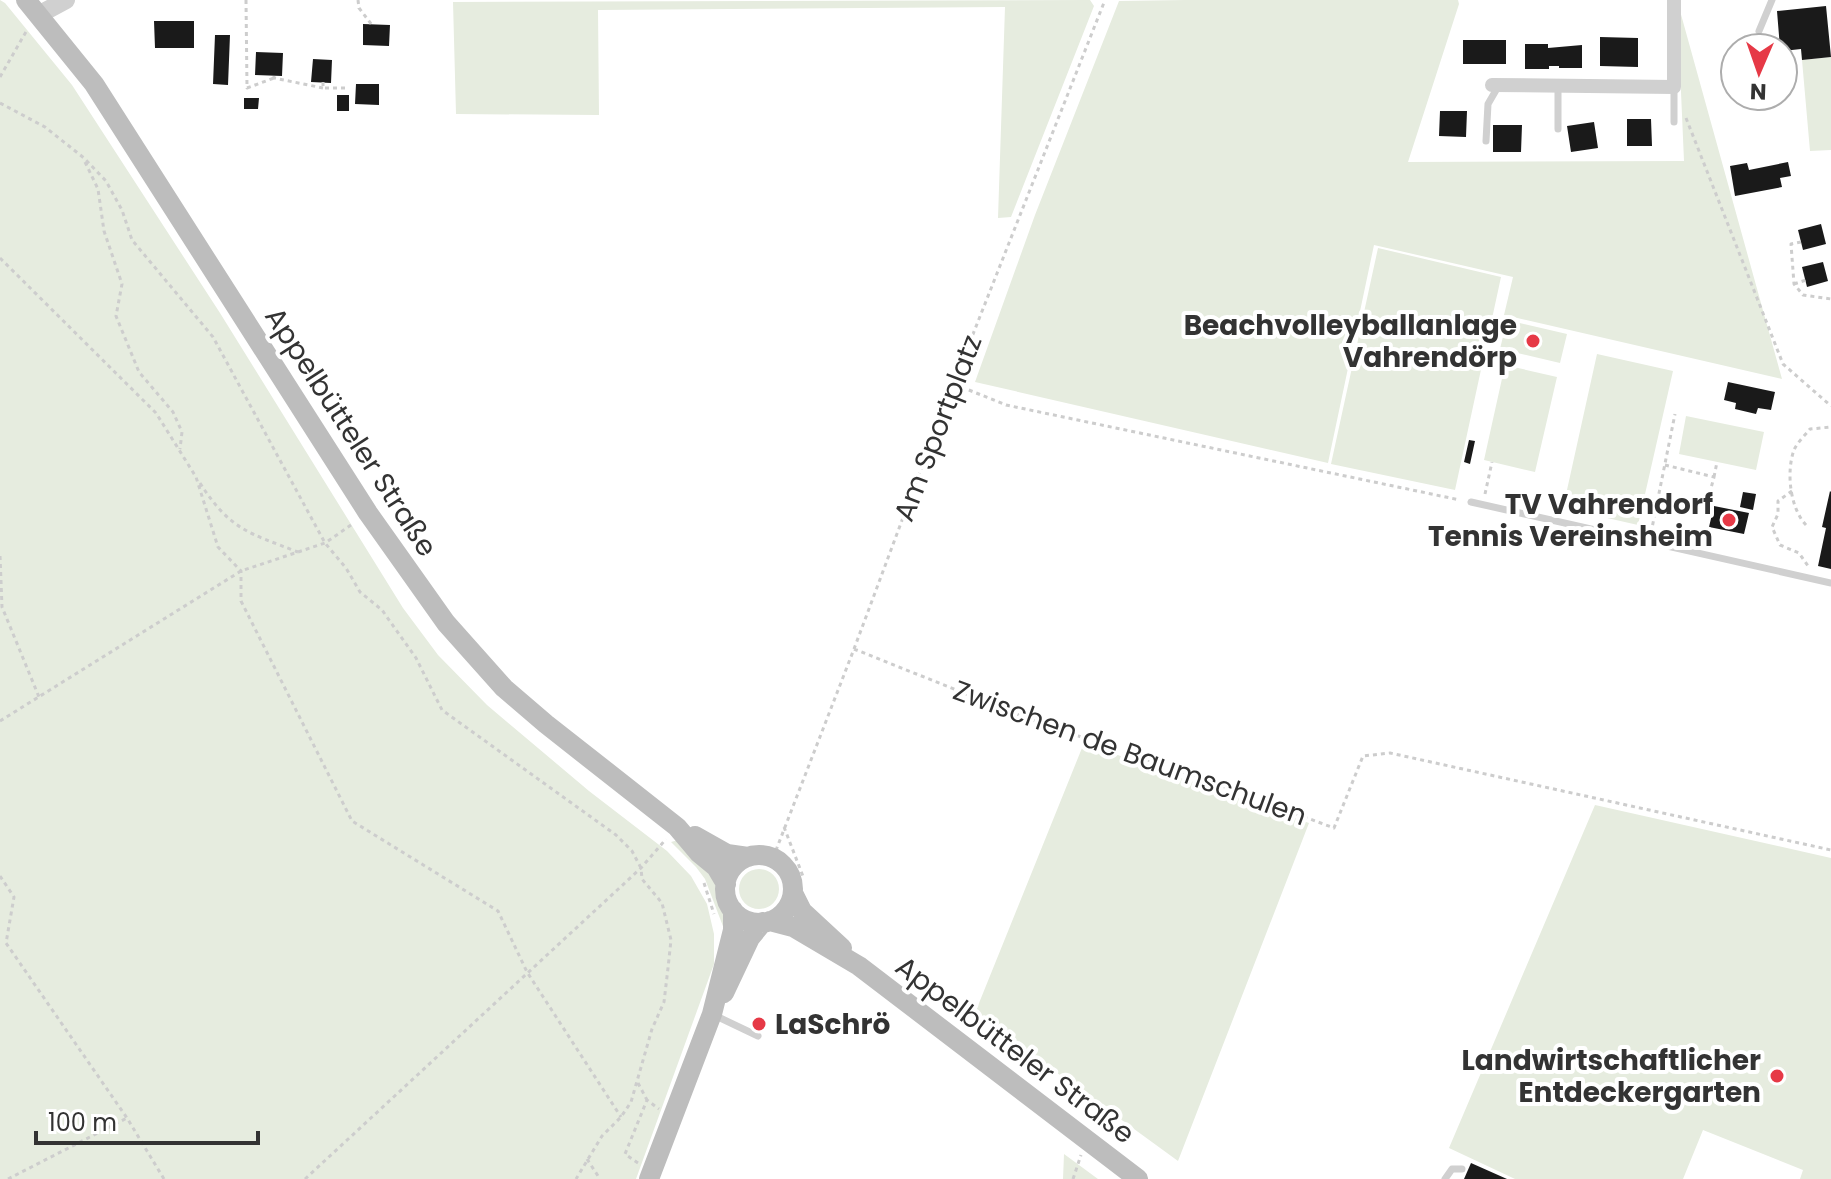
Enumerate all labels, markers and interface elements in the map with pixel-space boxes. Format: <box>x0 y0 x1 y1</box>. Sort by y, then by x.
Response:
north arrow <box>1719 32 1799 112</box>
text: N <box>1750 76 1767 107</box>
street label: Appelbütteler Straße <box>256 300 446 564</box>
place label: Beachvolleyballanlage Vahrendörp <box>1184 306 1517 377</box>
street label: Am Sportplatz <box>885 329 991 527</box>
marker: Beachvolleyballanlage Vahrendörp <box>1524 332 1542 350</box>
place label: TV Vahrendorf Tennis Vereinsheim <box>1428 485 1713 556</box>
marker: TV Vahrendorf Tennis Vereinsheim <box>1720 511 1738 529</box>
street label: Zwischen de Baumschulen <box>948 671 1312 835</box>
street label: Appelbütteler Straße <box>887 947 1143 1153</box>
place label: LaSchrö <box>775 1005 890 1044</box>
marker: LaSchrö <box>750 1015 768 1033</box>
place label: Landwirtschaftlicher Entdeckergarten <box>1461 1041 1761 1112</box>
marker: Landwirtschaftlicher Entdeckergarten <box>1768 1067 1786 1085</box>
scale bar <box>36 1095 258 1145</box>
text: 100 m <box>48 1106 117 1139</box>

